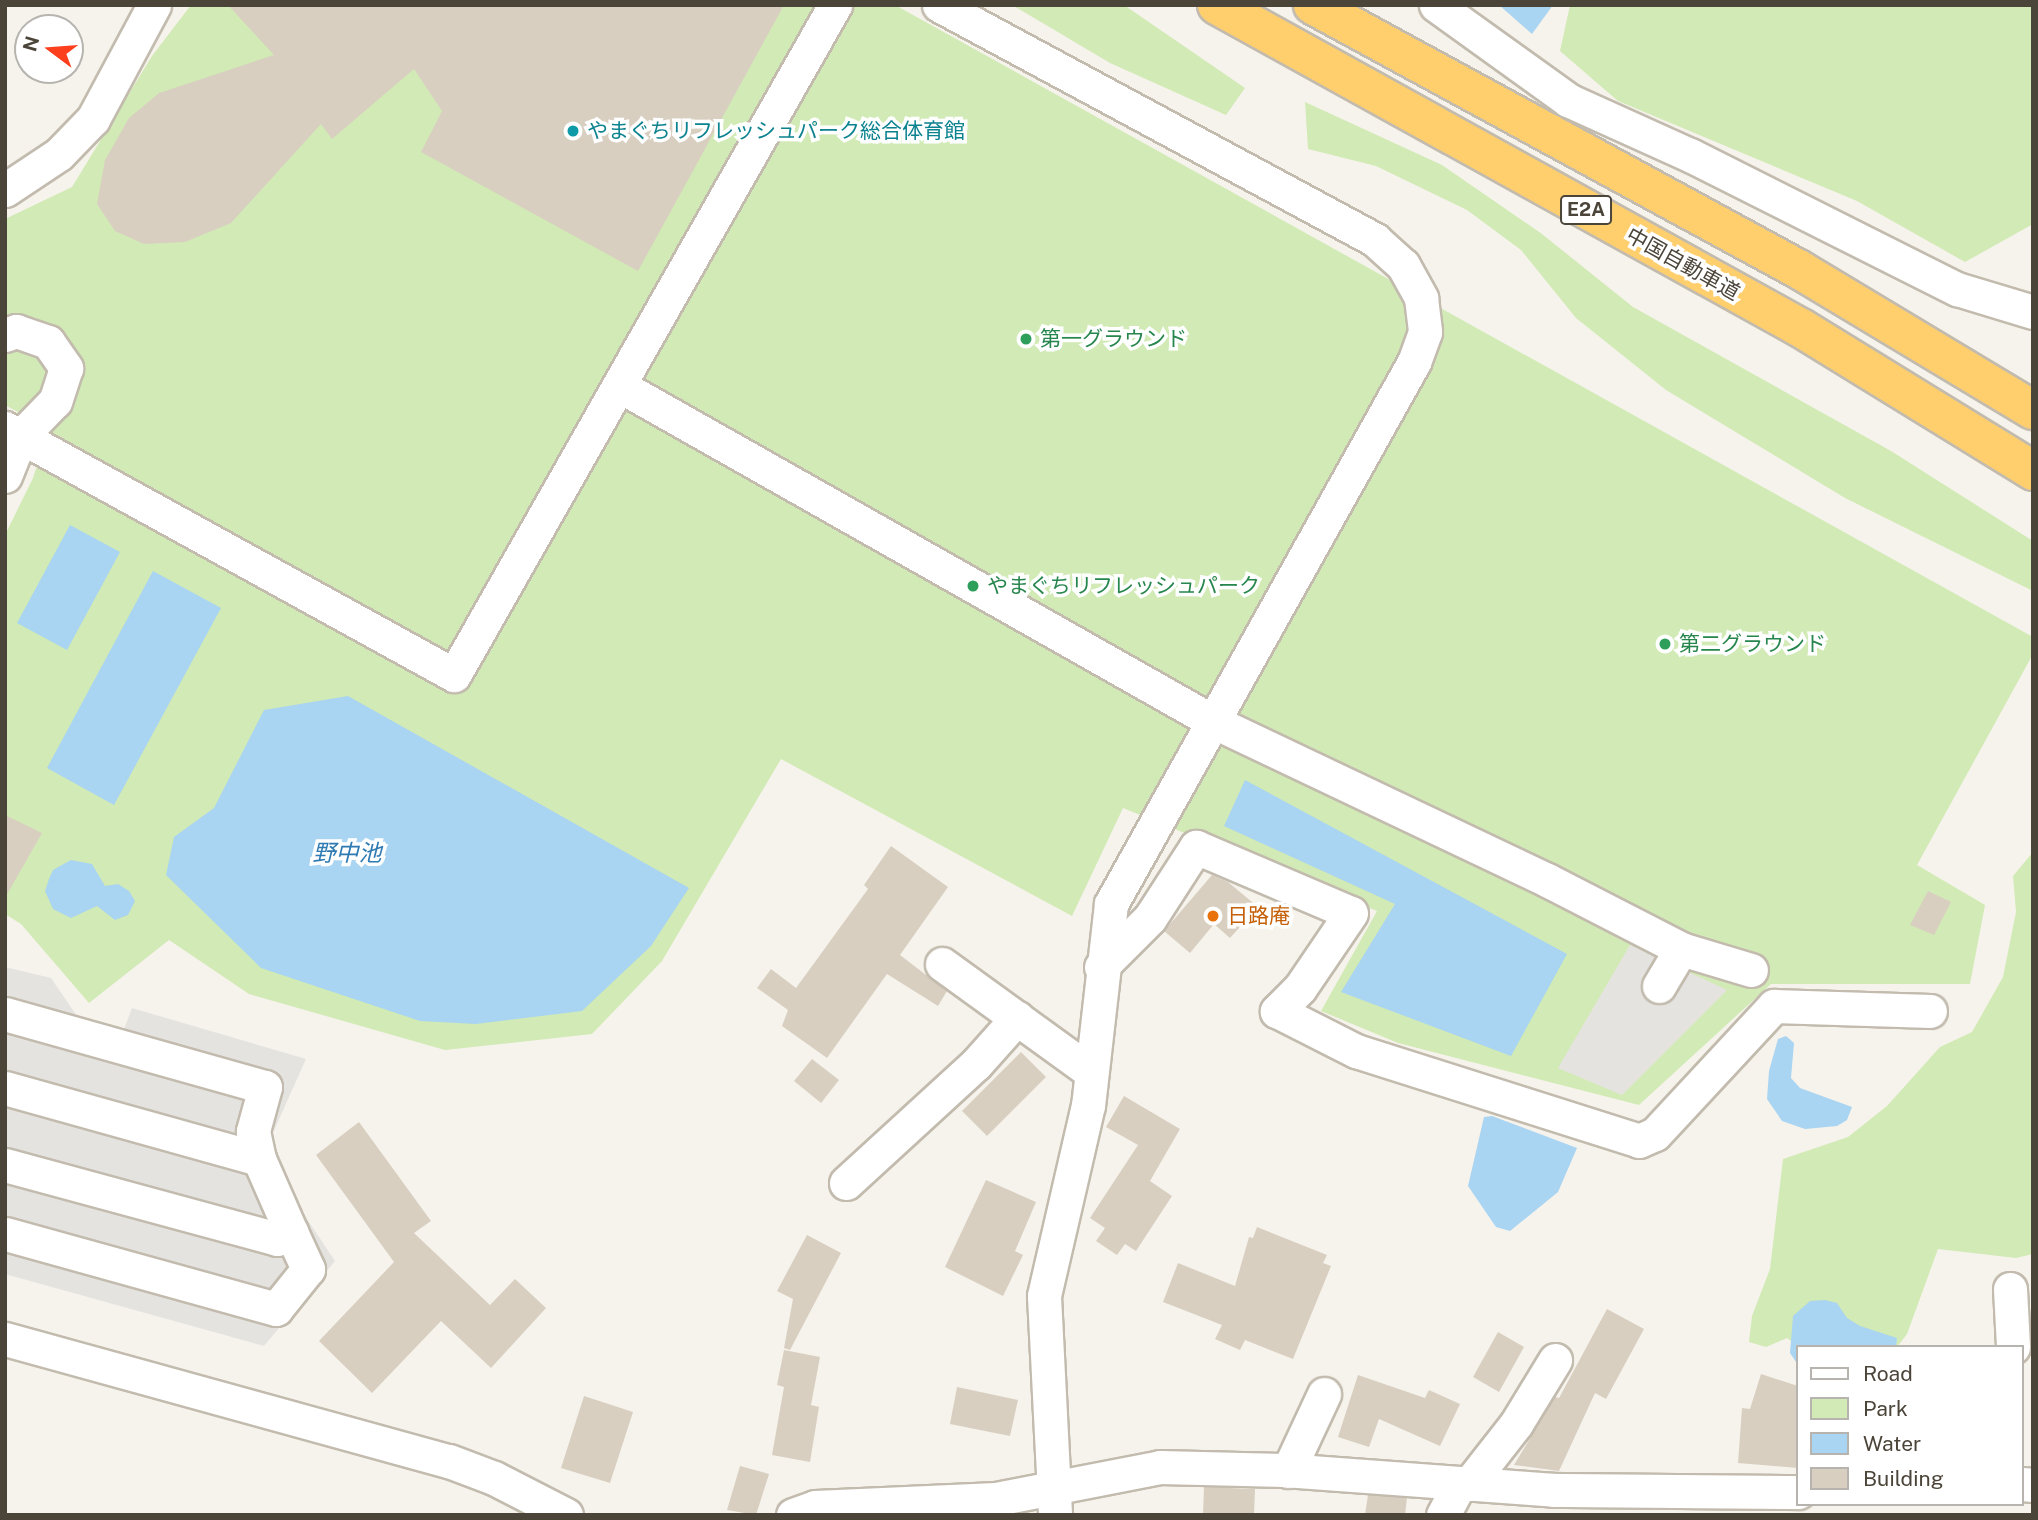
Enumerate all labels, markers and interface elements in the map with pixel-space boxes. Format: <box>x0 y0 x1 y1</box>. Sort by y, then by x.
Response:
north arrow <box>14 14 84 84</box>
text: N <box>18 34 43 54</box>
place label: やまぐちリフレッシュパーク総合体育館 <box>587 118 965 144</box>
marker: やまぐちリフレッシュパーク総合体育館 <box>565 123 581 139</box>
road number: E2A <box>1560 194 1612 226</box>
street label: 中国自動車道 <box>1622 222 1744 306</box>
place label: 第一グラウンド <box>1040 326 1187 352</box>
marker: 第一グラウンド <box>1018 331 1034 347</box>
place label: やまぐちリフレッシュパーク <box>987 573 1260 599</box>
marker: やまぐちリフレッシュパーク <box>965 578 981 594</box>
place label: 第二グラウンド <box>1679 631 1826 657</box>
marker: 第二グラウンド <box>1657 636 1673 652</box>
water label: 野中池 <box>313 839 381 867</box>
place label: 日路庵 <box>1227 903 1290 929</box>
marker: 日路庵 <box>1205 908 1221 924</box>
legend <box>1797 1345 2024 1506</box>
text: Road <box>1863 1361 1913 1386</box>
text: Park <box>1863 1396 1908 1421</box>
text: Water <box>1863 1431 1921 1456</box>
text: Building <box>1863 1466 1944 1491</box>

